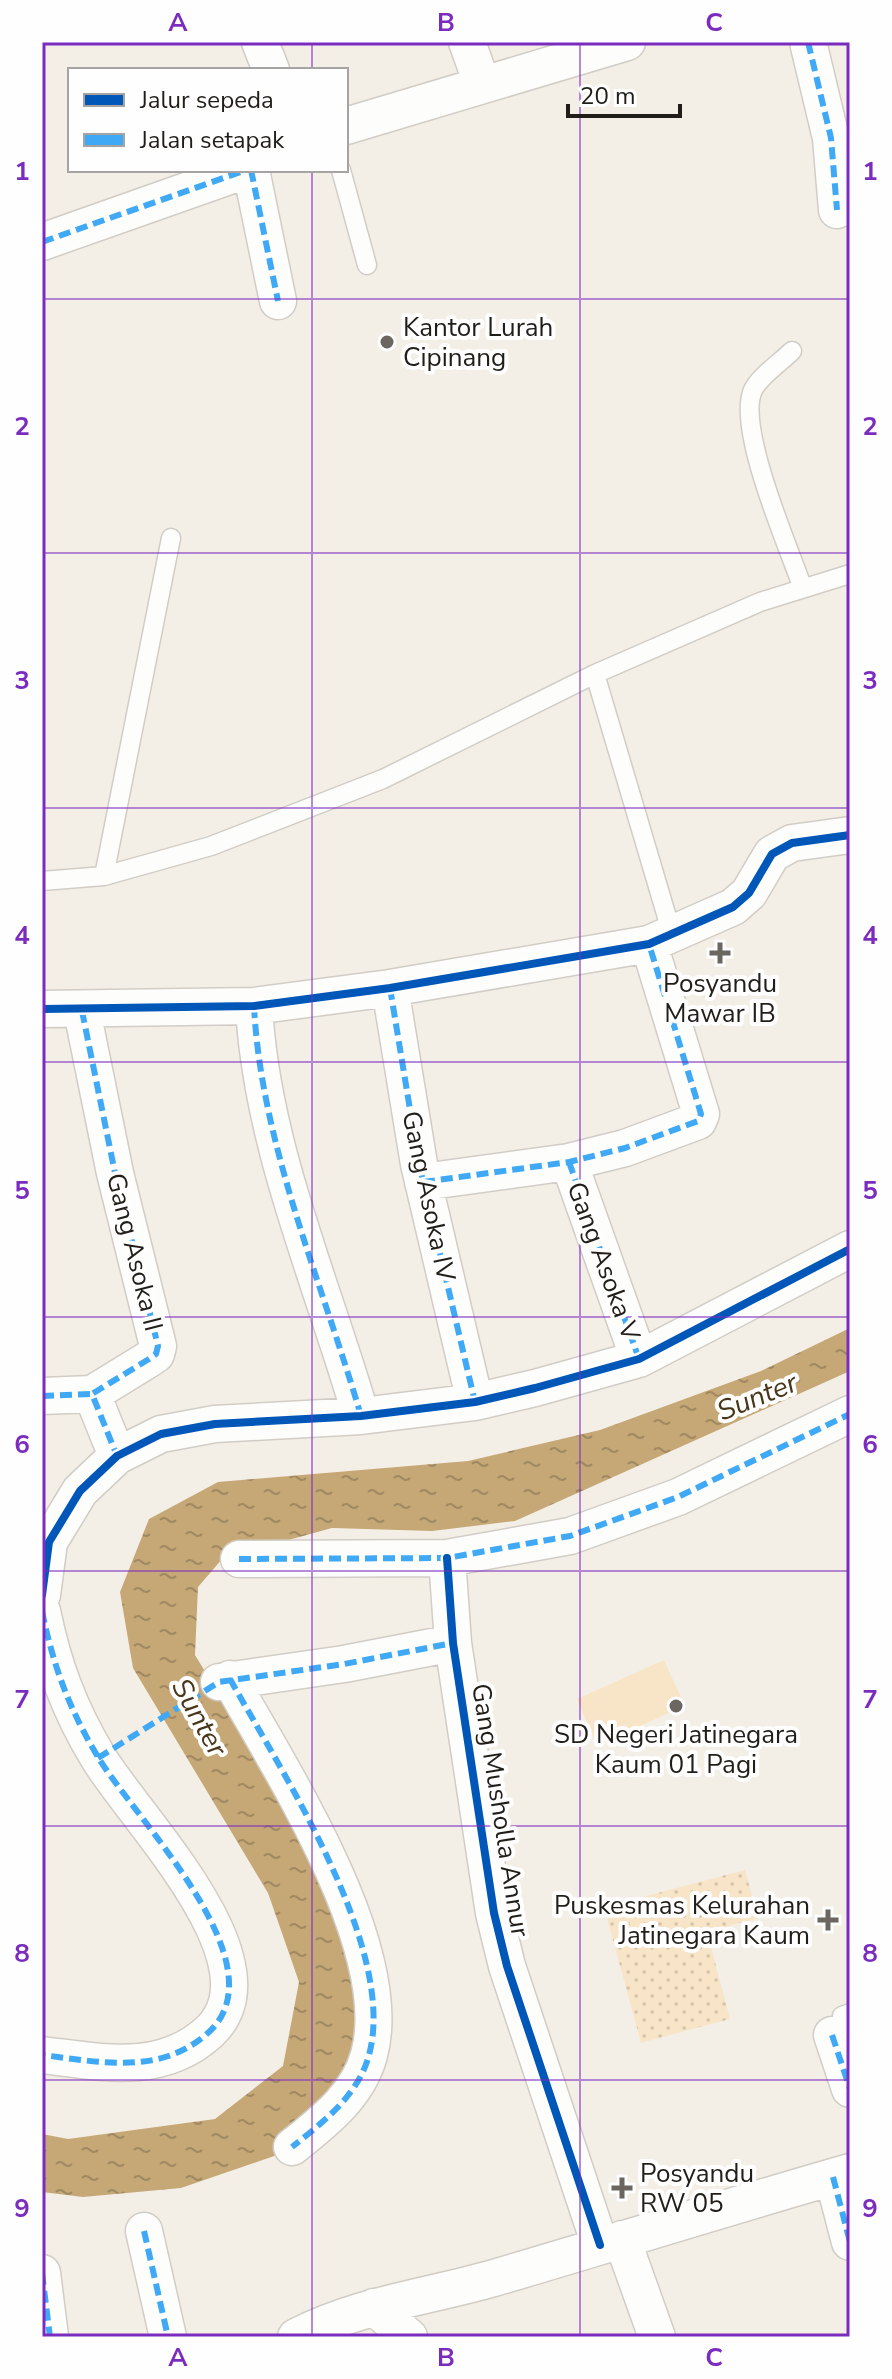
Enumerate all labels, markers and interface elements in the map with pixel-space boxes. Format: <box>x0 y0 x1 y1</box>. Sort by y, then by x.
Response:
text: A <box>168 5 188 40</box>
text: B <box>437 5 455 40</box>
text: C <box>705 5 723 40</box>
legend <box>68 68 348 172</box>
scale bar <box>568 68 680 118</box>
text: 20 m <box>580 80 636 112</box>
text: Jalur sepeda <box>139 84 274 116</box>
text: Jalan setapak <box>139 124 285 156</box>
text: 1 <box>14 154 30 189</box>
text: 1 <box>862 154 878 189</box>
place label: Kantor Lurah Cipinang <box>403 310 553 375</box>
marker: Kantor Lurah Cipinang <box>378 333 396 351</box>
text: 2 <box>14 409 30 444</box>
text: 2 <box>862 409 878 444</box>
text: 3 <box>14 663 30 698</box>
text: 3 <box>862 663 878 698</box>
text: 4 <box>14 918 30 953</box>
text: 4 <box>862 918 878 953</box>
marker: Posyandu Mawar IB <box>709 942 731 964</box>
place label: Posyandu Mawar IB <box>663 966 777 1031</box>
street label: Gang Asoka IV <box>393 1108 464 1284</box>
street label: Gang Asoka II <box>98 1169 171 1335</box>
text: 5 <box>14 1173 30 1208</box>
text: 5 <box>862 1173 878 1208</box>
street label: Gang Asoka V <box>559 1177 648 1345</box>
water label: Sunter <box>712 1363 804 1430</box>
text: 6 <box>14 1427 30 1462</box>
text: 6 <box>862 1427 878 1462</box>
water label: Sunter <box>162 1672 236 1764</box>
street label: Gang Musholla Annur <box>463 1681 538 1940</box>
text: 7 <box>14 1682 30 1717</box>
text: 7 <box>862 1682 878 1717</box>
marker: SD Negeri Jatinegara Kaum 01 Pagi <box>667 1697 685 1715</box>
place label: SD Negeri Jatinegara Kaum 01 Pagi <box>554 1717 798 1782</box>
place label: Puskesmas Kelurahan Jatinegara Kaum <box>554 1888 810 1953</box>
marker: Puskesmas Kelurahan Jatinegara Kaum <box>817 1909 839 1931</box>
text: 8 <box>14 1936 30 1971</box>
text: 8 <box>862 1936 878 1971</box>
place label: Posyandu RW 05 <box>640 2156 754 2221</box>
marker: Posyandu RW 05 <box>611 2177 633 2199</box>
text: 9 <box>14 2191 30 2226</box>
text: 9 <box>862 2191 878 2226</box>
text: A <box>168 2340 188 2375</box>
text: B <box>437 2340 455 2375</box>
text: C <box>705 2340 723 2375</box>

